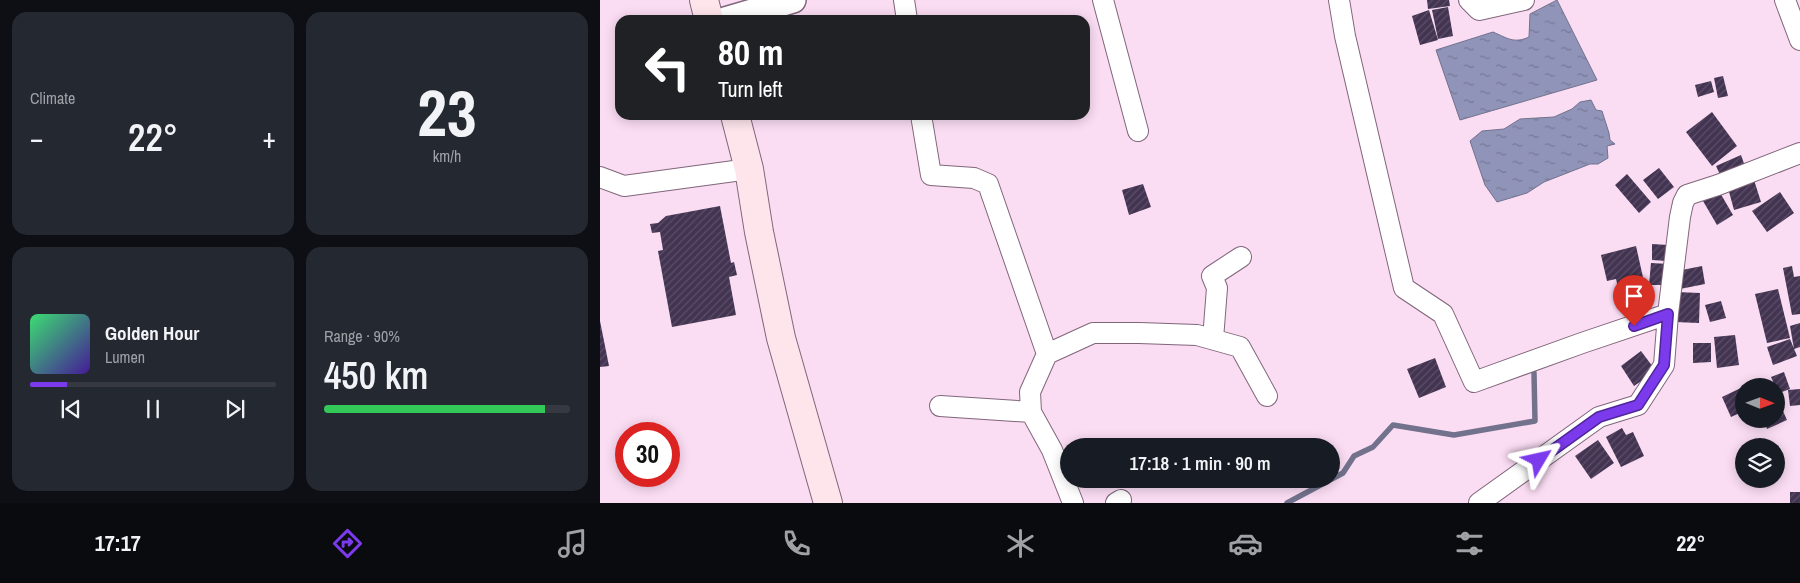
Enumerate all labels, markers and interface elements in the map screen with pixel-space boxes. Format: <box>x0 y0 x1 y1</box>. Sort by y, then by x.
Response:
text: 80 m <box>718 29 783 76</box>
icon: left <box>635 35 700 100</box>
text: 23 <box>417 69 477 156</box>
text: Turn left <box>718 74 783 104</box>
text: Climate <box>30 87 75 109</box>
text: 22° <box>128 112 178 163</box>
text: − <box>30 119 43 157</box>
text: + <box>263 119 276 157</box>
text: km/h <box>433 145 461 167</box>
pin <box>1613 275 1655 326</box>
icon: arrive <box>1620 282 1648 310</box>
text: Golden Hour <box>105 320 199 346</box>
text: Range · 90% <box>324 325 400 347</box>
text: Lumen <box>105 346 145 368</box>
text: 450 km <box>324 350 428 401</box>
north arrow <box>1735 378 1785 428</box>
map controls <box>1735 378 1785 488</box>
icon: previous <box>57 395 85 423</box>
icon: pause <box>139 395 167 423</box>
icon: next <box>221 395 249 423</box>
speed limit sign: 30 <box>615 422 680 487</box>
position arrow <box>1512 433 1564 485</box>
button: layers <box>1735 438 1785 488</box>
text: 17:18 · 1 min · 90 m <box>1130 450 1270 476</box>
icon: directions <box>330 526 365 561</box>
icon: music <box>555 526 590 561</box>
icon: phone <box>779 526 814 561</box>
icon: climate <box>1003 526 1038 561</box>
icon: car <box>1228 526 1263 561</box>
icon: filters <box>1452 526 1487 561</box>
text: 17:17 <box>95 528 141 558</box>
text: 22° <box>1676 528 1705 558</box>

